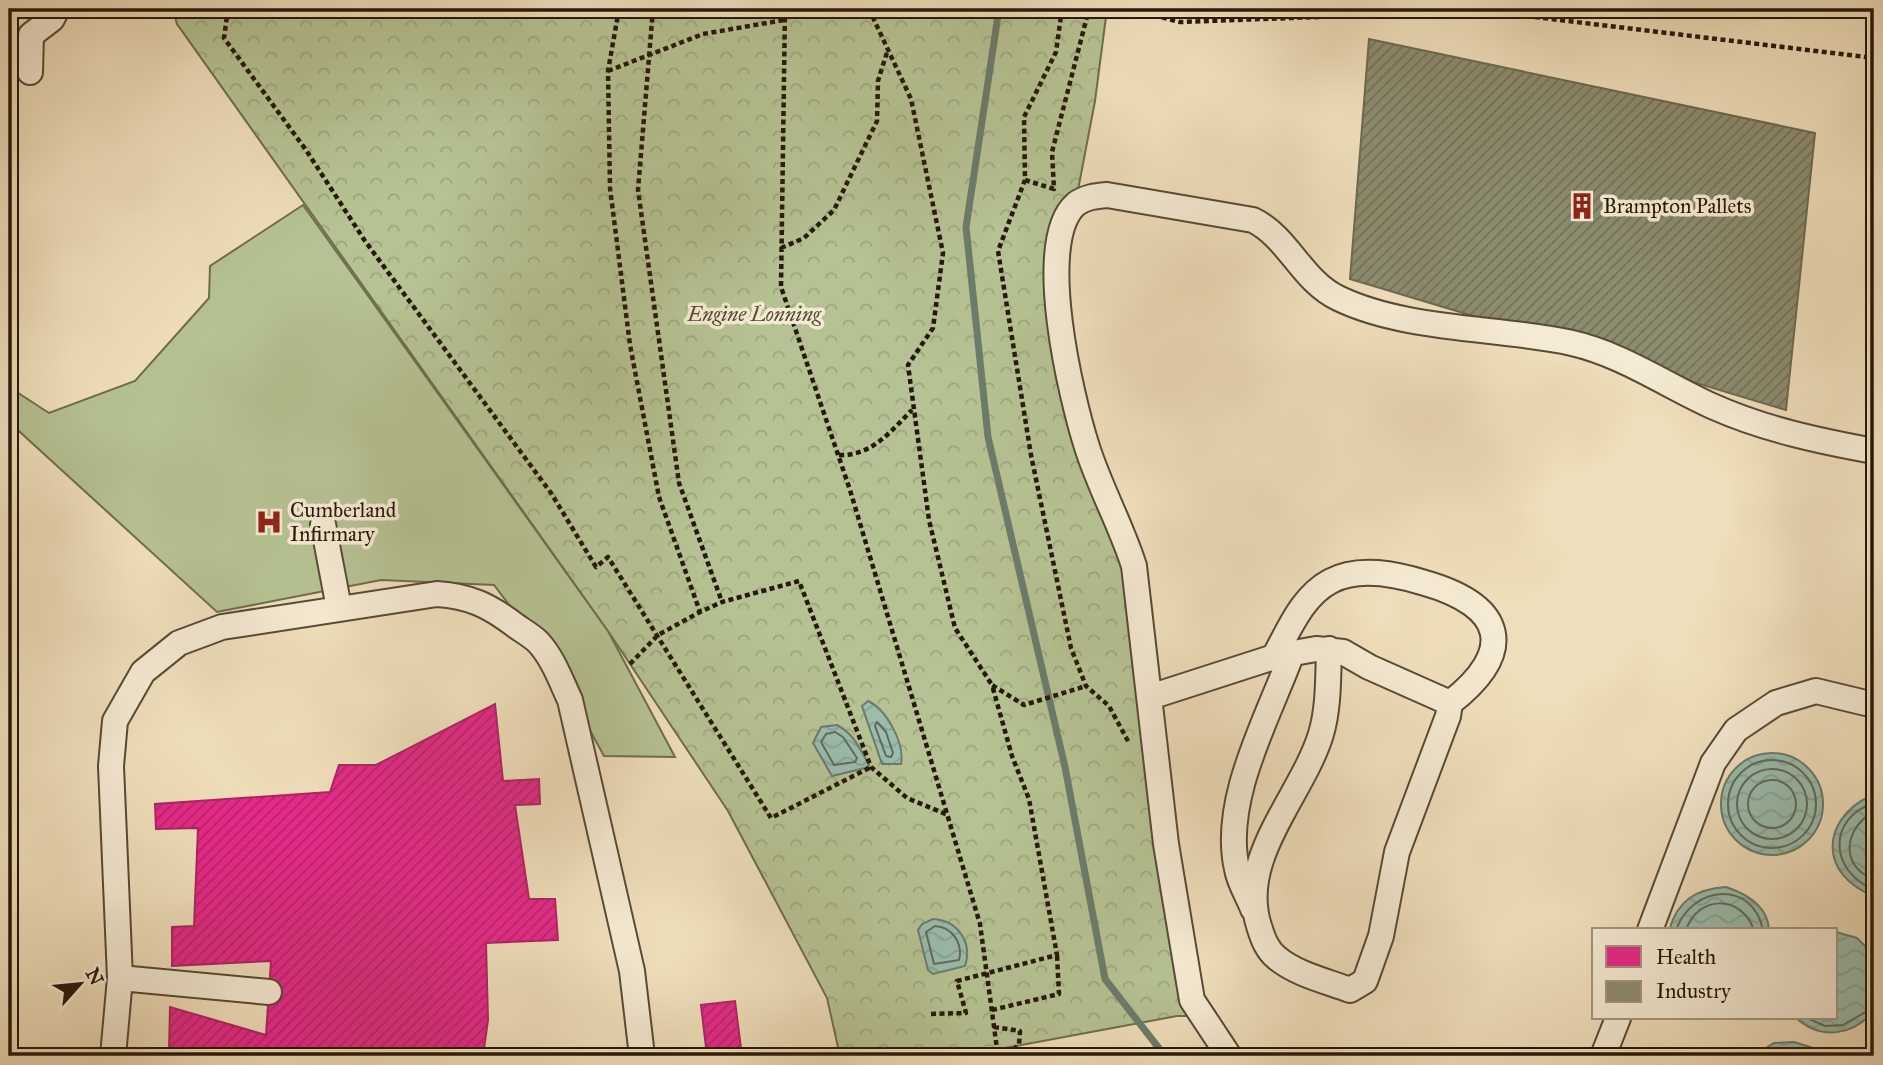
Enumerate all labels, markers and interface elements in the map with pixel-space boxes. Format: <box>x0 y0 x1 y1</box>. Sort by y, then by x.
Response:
building icon: Brampton Pallets <box>1567 191 1597 221</box>
place label: Brampton Pallets <box>1603 193 1751 219</box>
park label: Engine Lonning <box>686 301 822 327</box>
place label: Cumberland Infirmary <box>290 497 397 547</box>
hospital icon: Cumberland Infirmary <box>254 507 284 537</box>
legend <box>1592 928 1838 1020</box>
text: Health <box>1656 944 1717 970</box>
north arrow <box>46 950 116 1020</box>
text: N <box>81 964 109 989</box>
text: Industry <box>1656 978 1732 1004</box>

